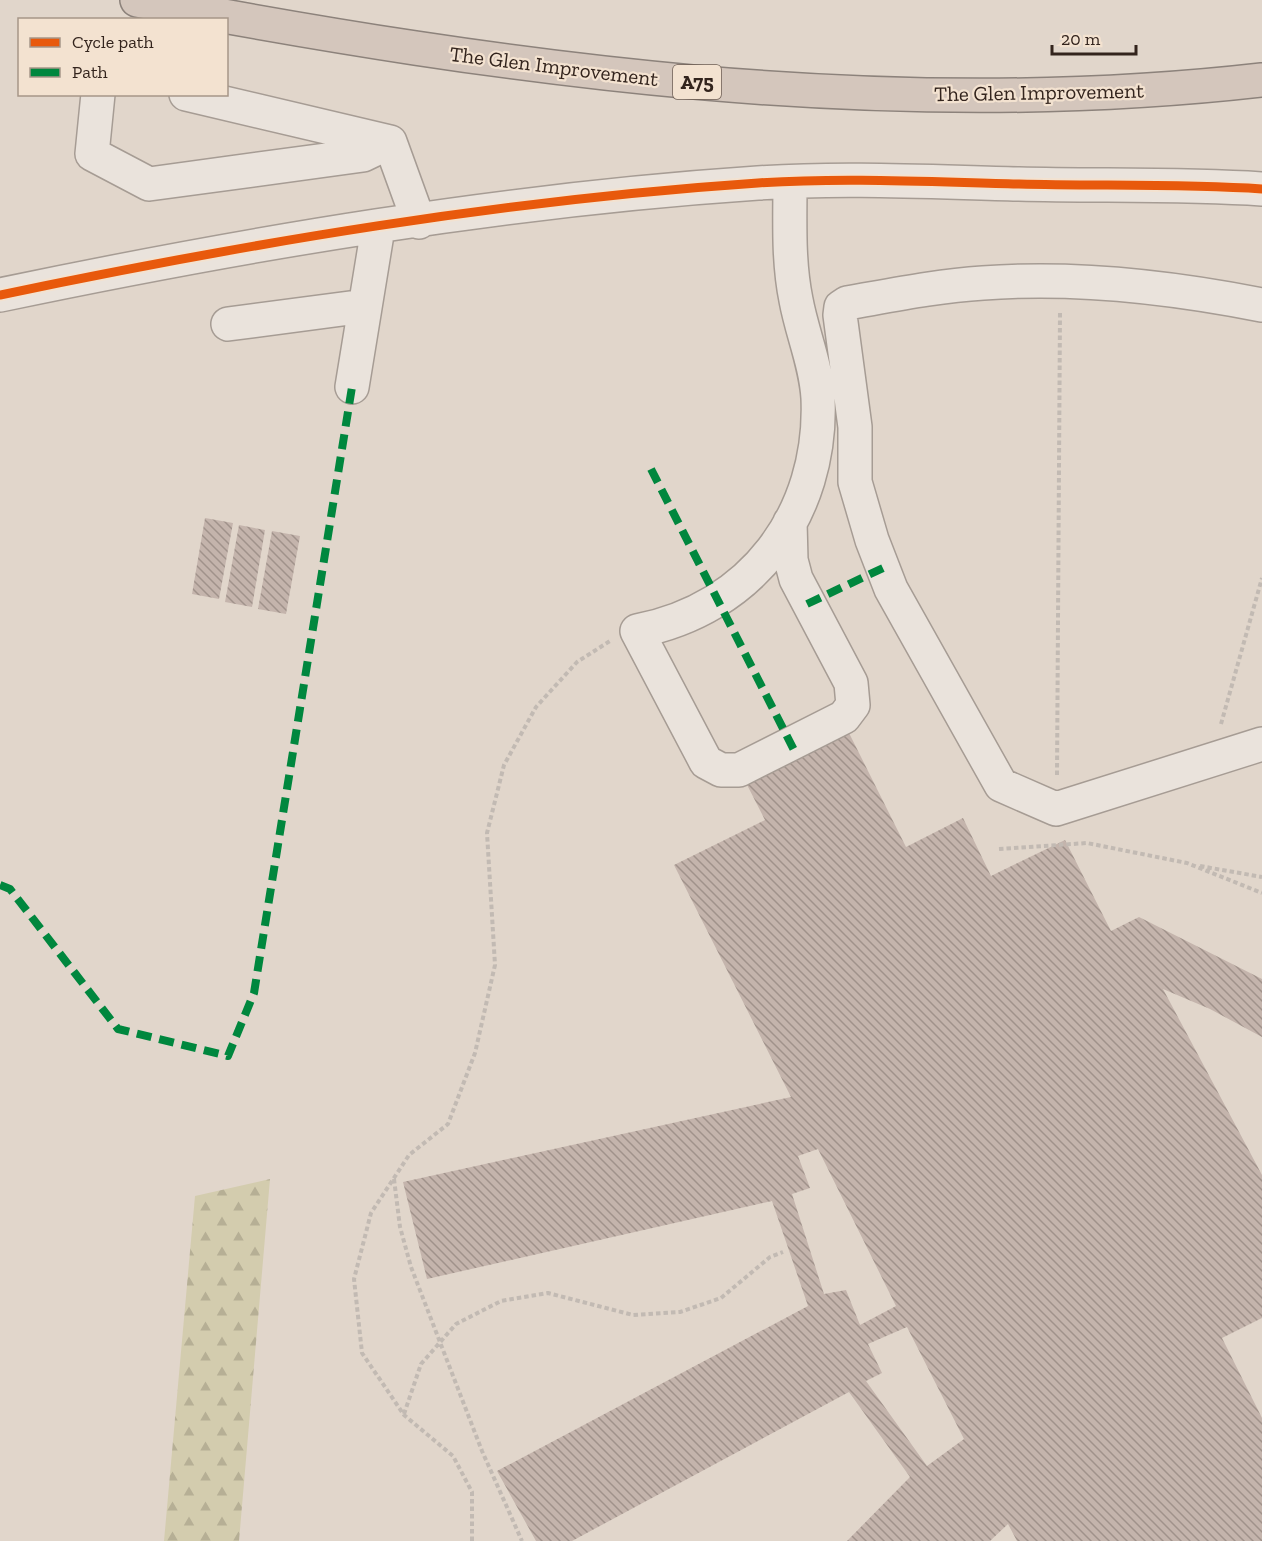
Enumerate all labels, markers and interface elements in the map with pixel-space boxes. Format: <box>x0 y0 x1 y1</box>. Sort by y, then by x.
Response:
legend <box>18 18 228 96</box>
scale bar <box>1052 18 1136 56</box>
text: 20 m <box>1061 28 1101 50</box>
text: Cycle path <box>72 31 154 53</box>
street label: The Glen Improvement <box>448 41 660 91</box>
text: Path <box>72 61 108 83</box>
road number: A75 <box>673 65 721 99</box>
street label: The Glen Improvement <box>934 78 1144 106</box>

